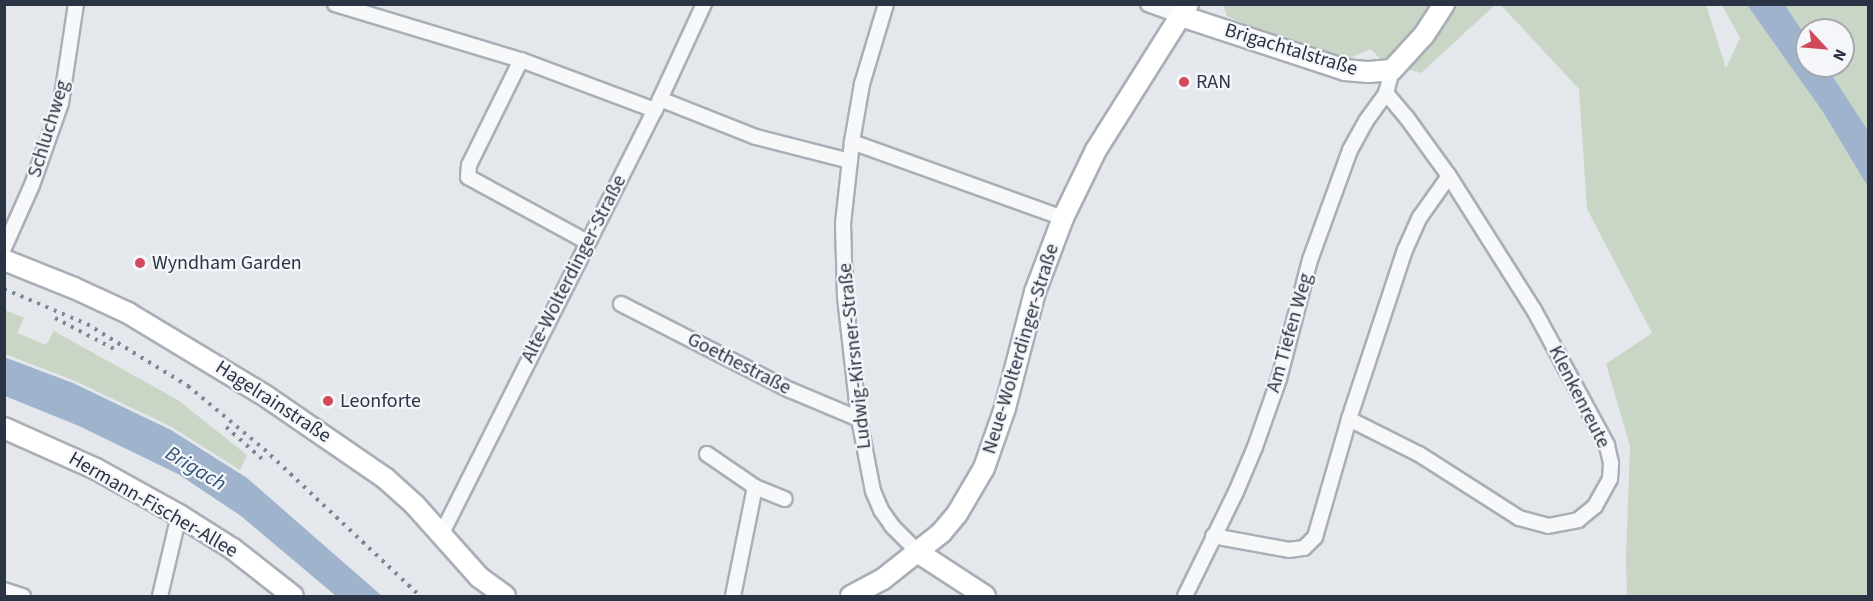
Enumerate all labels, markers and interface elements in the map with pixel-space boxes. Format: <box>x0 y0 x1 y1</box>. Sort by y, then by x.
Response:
street label: Brigachtalstraße <box>1222 18 1360 82</box>
north arrow <box>1795 18 1855 78</box>
text: N <box>1827 45 1852 65</box>
place label: RAN <box>1196 70 1231 94</box>
marker: RAN <box>1177 75 1191 89</box>
street label: Schluchweg <box>23 77 75 181</box>
street label: Alte-Wolterdinger-Straße <box>516 171 632 367</box>
street label: Neue-Wolterdinger-Straße <box>978 241 1064 457</box>
place label: Wyndham Garden <box>152 251 302 275</box>
marker: Wyndham Garden <box>133 256 147 270</box>
street label: Ludwig-Kirsner-Straße <box>833 262 877 450</box>
street label: Am Tiefen Weg <box>1262 271 1318 395</box>
street label: Goethestraße <box>683 328 795 400</box>
street label: Klenkenreute <box>1543 342 1615 452</box>
street label: Hagelrainstraße <box>211 356 335 448</box>
place label: Leonforte <box>340 389 421 413</box>
marker: Leonforte <box>321 394 335 408</box>
water label: Brigach <box>161 440 231 496</box>
street label: Hermann-Fischer-Allee <box>64 447 242 563</box>

